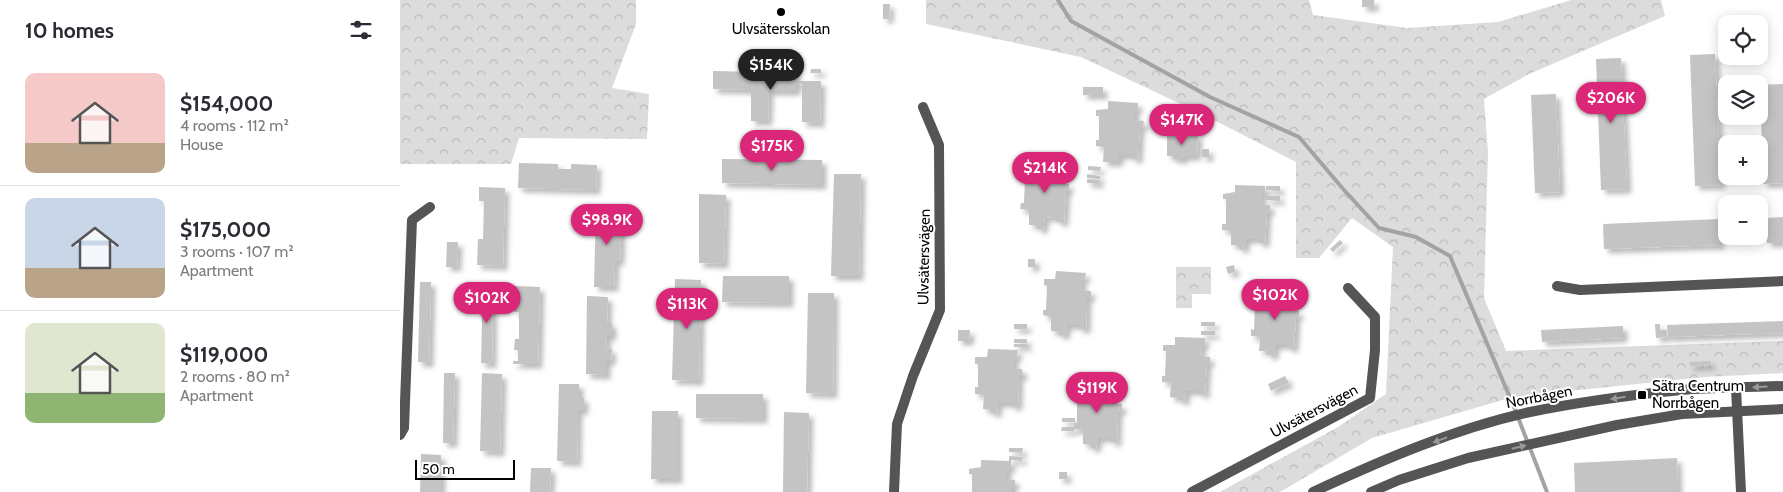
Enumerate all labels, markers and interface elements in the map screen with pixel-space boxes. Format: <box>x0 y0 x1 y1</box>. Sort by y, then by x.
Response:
marker: Ulvsätersskolan <box>775 6 787 18</box>
map controls <box>1718 15 1768 245</box>
button: locate <box>1718 15 1768 65</box>
icon: filters <box>347 16 375 44</box>
text: 10 homes <box>25 18 114 43</box>
place label: Ulvsätersskolan <box>732 20 830 38</box>
pin: $154K <box>736 48 806 91</box>
text: $154K <box>749 55 793 74</box>
button: layers <box>1718 75 1768 125</box>
pin: $206K <box>1576 82 1646 124</box>
text: $206K <box>1587 88 1635 107</box>
text: $154,000 <box>180 91 273 116</box>
icon: home <box>65 93 125 153</box>
pin: $147K <box>1147 104 1217 146</box>
text: $147K <box>1160 110 1204 129</box>
text: 4 rooms · 112 m² <box>180 116 289 135</box>
pin: $175K <box>737 130 807 172</box>
text: House <box>180 135 223 154</box>
button: + <box>1718 135 1768 185</box>
text: $175K <box>751 136 793 155</box>
pin: $214K <box>1010 152 1080 194</box>
text: $214K <box>1023 158 1067 177</box>
button: − <box>1718 195 1768 245</box>
pin: $98.9K <box>566 204 648 246</box>
street label: Ulvsätersvägen <box>914 209 934 305</box>
text: $98.9K <box>582 210 632 229</box>
text: $175,000 <box>180 217 271 242</box>
icon: home <box>65 218 125 278</box>
text: 3 rooms · 107 m² <box>180 242 294 261</box>
text: Apartment <box>180 261 253 280</box>
pin: $102K <box>1240 278 1310 321</box>
pin: $102K <box>452 282 522 324</box>
text: $102K <box>1253 285 1297 304</box>
text: $102K <box>465 288 509 307</box>
pin: $113K <box>652 288 722 330</box>
text: $113K <box>667 294 707 313</box>
text: $119,000 <box>180 342 268 367</box>
icon: home <box>65 343 125 403</box>
text: 2 rooms · 80 m² <box>180 367 290 386</box>
pin: $119K <box>1062 372 1132 414</box>
place label: Sätra Centrum Norrbågen <box>1652 377 1744 412</box>
text: $119K <box>1077 378 1117 397</box>
street label: Ulvsätersvägen <box>1267 380 1361 442</box>
street label: Norrbågen <box>1504 382 1574 412</box>
one-way arrow <box>1751 383 1767 391</box>
text: Apartment <box>180 386 253 405</box>
marker: Sätra Centrum Norrbågen <box>1636 389 1648 401</box>
one-way arrow <box>1610 395 1626 403</box>
one-way arrow <box>1433 437 1448 444</box>
one-way arrow <box>1512 442 1527 450</box>
scale bar <box>415 457 515 480</box>
text: 50 m <box>422 460 455 478</box>

